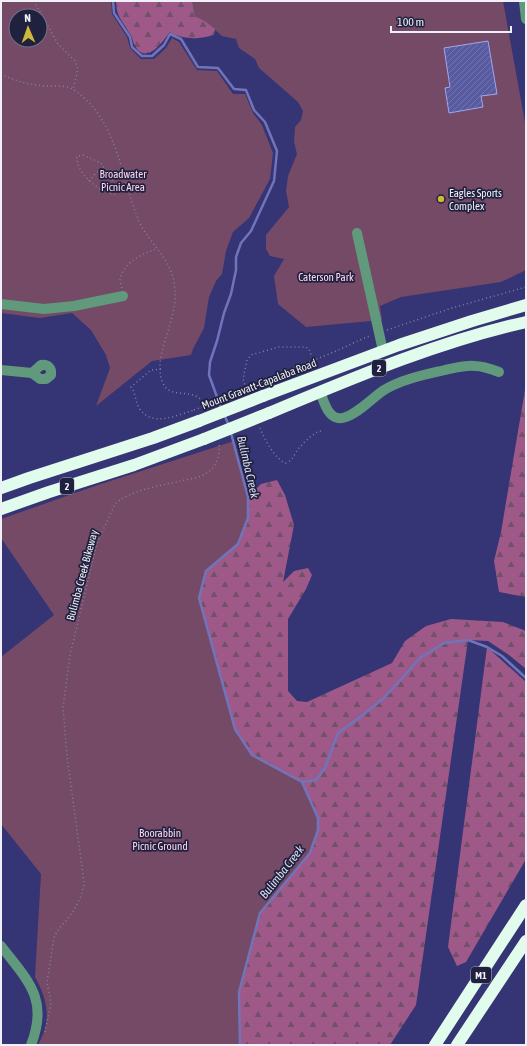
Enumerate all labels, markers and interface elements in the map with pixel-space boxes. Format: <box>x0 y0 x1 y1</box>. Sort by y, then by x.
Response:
north arrow <box>8 8 48 48</box>
scale bar <box>391 8 511 34</box>
text: N <box>24 12 31 24</box>
text: 100 m <box>397 15 424 29</box>
park label: Broadwater Picnic Area <box>100 168 147 193</box>
place label: Eagles Sports Complex <box>449 187 502 212</box>
marker: Eagles Sports Complex <box>436 194 446 204</box>
park label: Caterson Park <box>298 271 354 283</box>
street label: Mount Gravatt-Capalaba Road <box>200 357 318 411</box>
road number: 2 <box>372 360 386 376</box>
water label: Bulimba Creek <box>234 434 262 500</box>
road number: 2 <box>60 478 74 494</box>
street label: Bulimba Creek Bikeway <box>64 528 100 622</box>
park label: Boorabbin Picnic Ground <box>132 827 188 852</box>
water label: Bulimba Creek <box>257 842 308 901</box>
road number: M1 <box>471 967 491 983</box>

